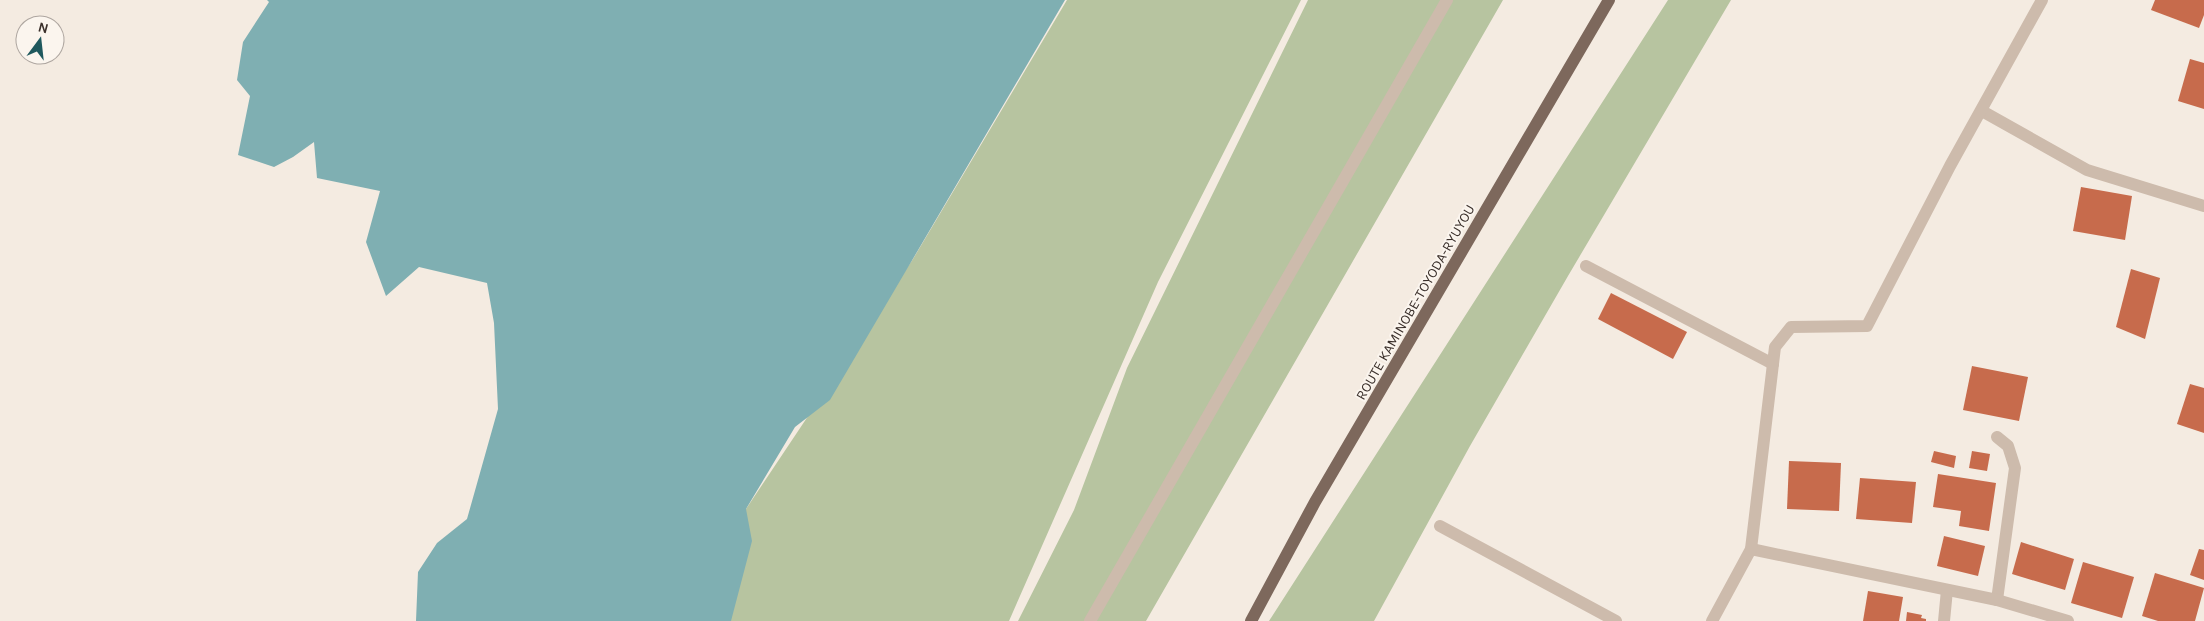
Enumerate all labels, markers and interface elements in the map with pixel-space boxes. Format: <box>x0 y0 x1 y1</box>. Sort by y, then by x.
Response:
north arrow <box>15 15 65 65</box>
text: N <box>36 18 50 37</box>
street label: ROUTE KAMINOBE-TOYODA-RYUYOU <box>1352 202 1479 403</box>

